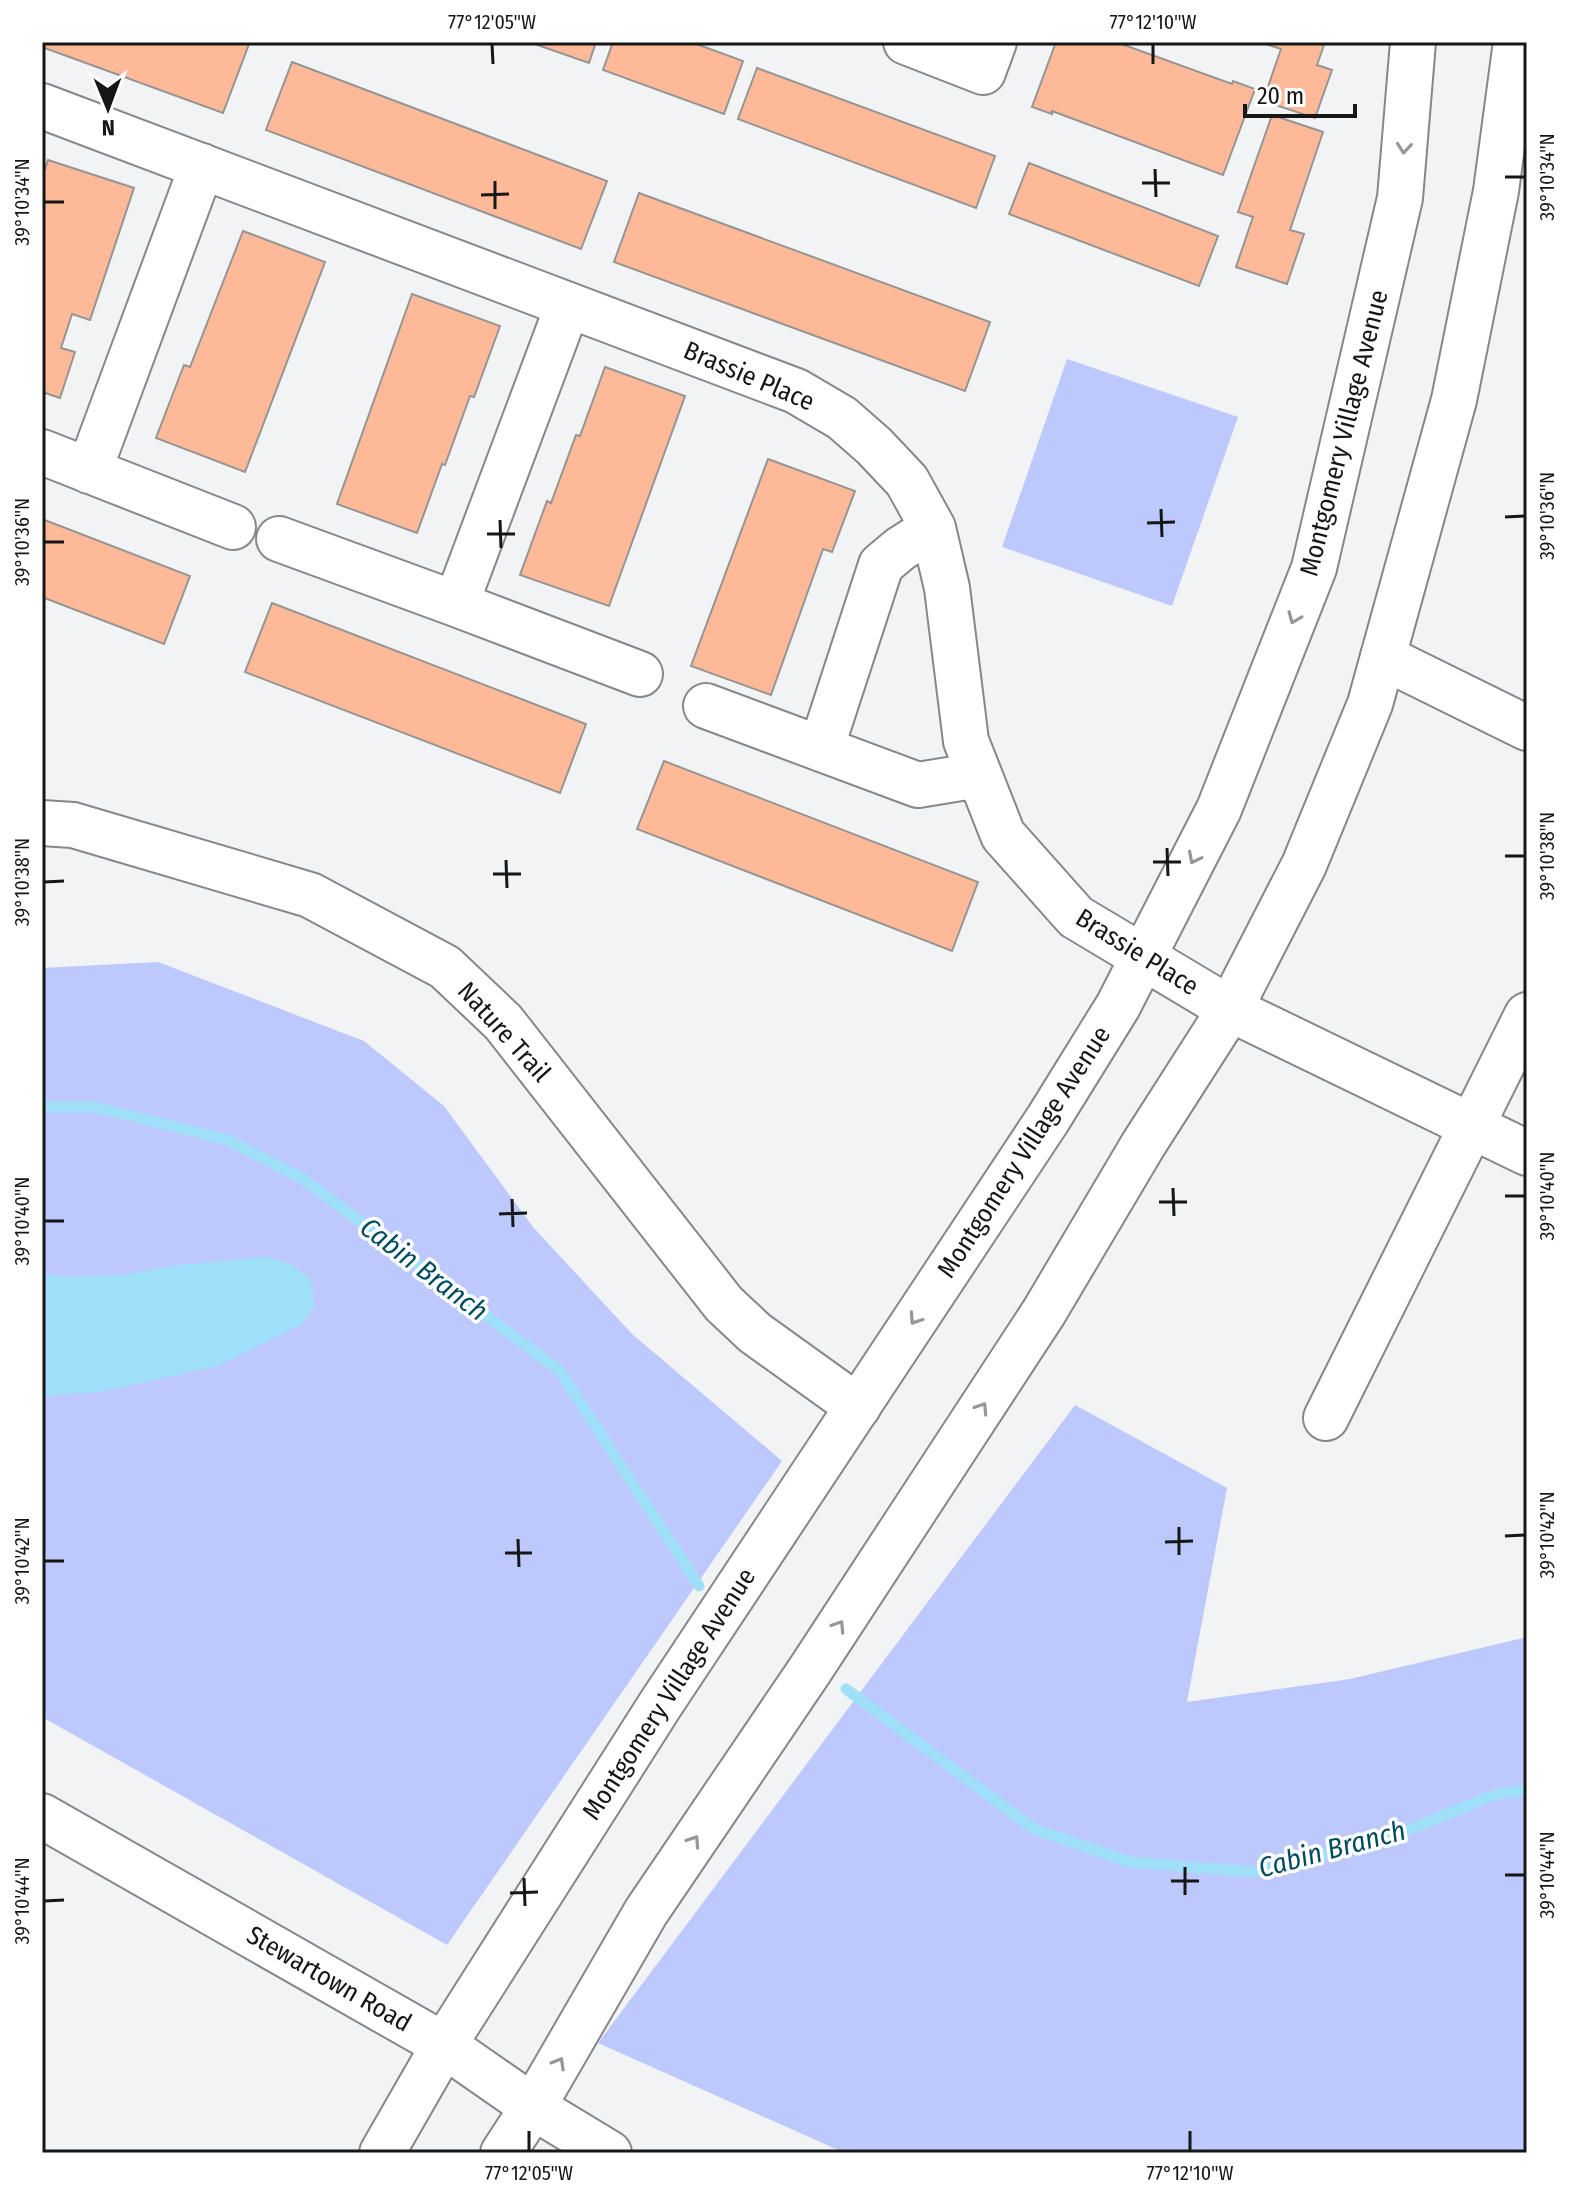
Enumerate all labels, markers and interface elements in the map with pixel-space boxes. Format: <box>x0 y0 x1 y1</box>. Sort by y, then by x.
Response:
text: 77°12'05"W <box>448 10 536 34</box>
text: 77°12'10"W <box>1109 10 1197 34</box>
north arrow <box>68 68 148 148</box>
scale bar <box>1245 68 1355 118</box>
text: 20 m <box>1257 82 1304 110</box>
text: N <box>102 114 115 141</box>
text: 39°10'34"N <box>1535 133 1559 221</box>
one-way arrow <box>1396 142 1413 155</box>
text: 39°10'34"N <box>10 158 34 246</box>
street label: Montgomery Village Avenue <box>1293 287 1395 579</box>
street label: Brassie Place <box>679 335 819 417</box>
text: 39°10'36"N <box>1535 472 1559 560</box>
text: 39°10'36"N <box>10 498 34 586</box>
one-way arrow <box>1287 610 1304 624</box>
text: 39°10'38"N <box>1535 812 1559 900</box>
text: 39°10'38"N <box>10 838 34 926</box>
one-way arrow <box>1189 849 1204 864</box>
street label: Brassie Place <box>1070 902 1204 1002</box>
street label: Nature Trail <box>451 976 557 1088</box>
street label: Montgomery Village Avenue <box>931 1020 1117 1284</box>
text: 39°10'40"N <box>1535 1152 1559 1240</box>
text: 39°10'40"N <box>10 1177 34 1265</box>
water label: Cabin Branch <box>354 1210 494 1328</box>
one-way arrow <box>910 1311 925 1325</box>
one-way arrow <box>972 1402 987 1417</box>
text: 39°10'42"N <box>1535 1491 1559 1579</box>
text: 39°10'42"N <box>10 1517 34 1605</box>
street label: Montgomery Village Avenue <box>576 1562 762 1826</box>
one-way arrow <box>830 1620 845 1634</box>
water label: Cabin Branch <box>1255 1814 1409 1884</box>
text: 39°10'44"N <box>1535 1831 1559 1919</box>
one-way arrow <box>684 1836 699 1850</box>
text: 39°10'44"N <box>10 1857 34 1945</box>
street label: Stewartown Road <box>241 1919 417 2039</box>
one-way arrow <box>549 2057 565 2072</box>
text: 77°12'05"W <box>485 2161 573 2185</box>
text: 77°12'10"W <box>1146 2161 1234 2185</box>

